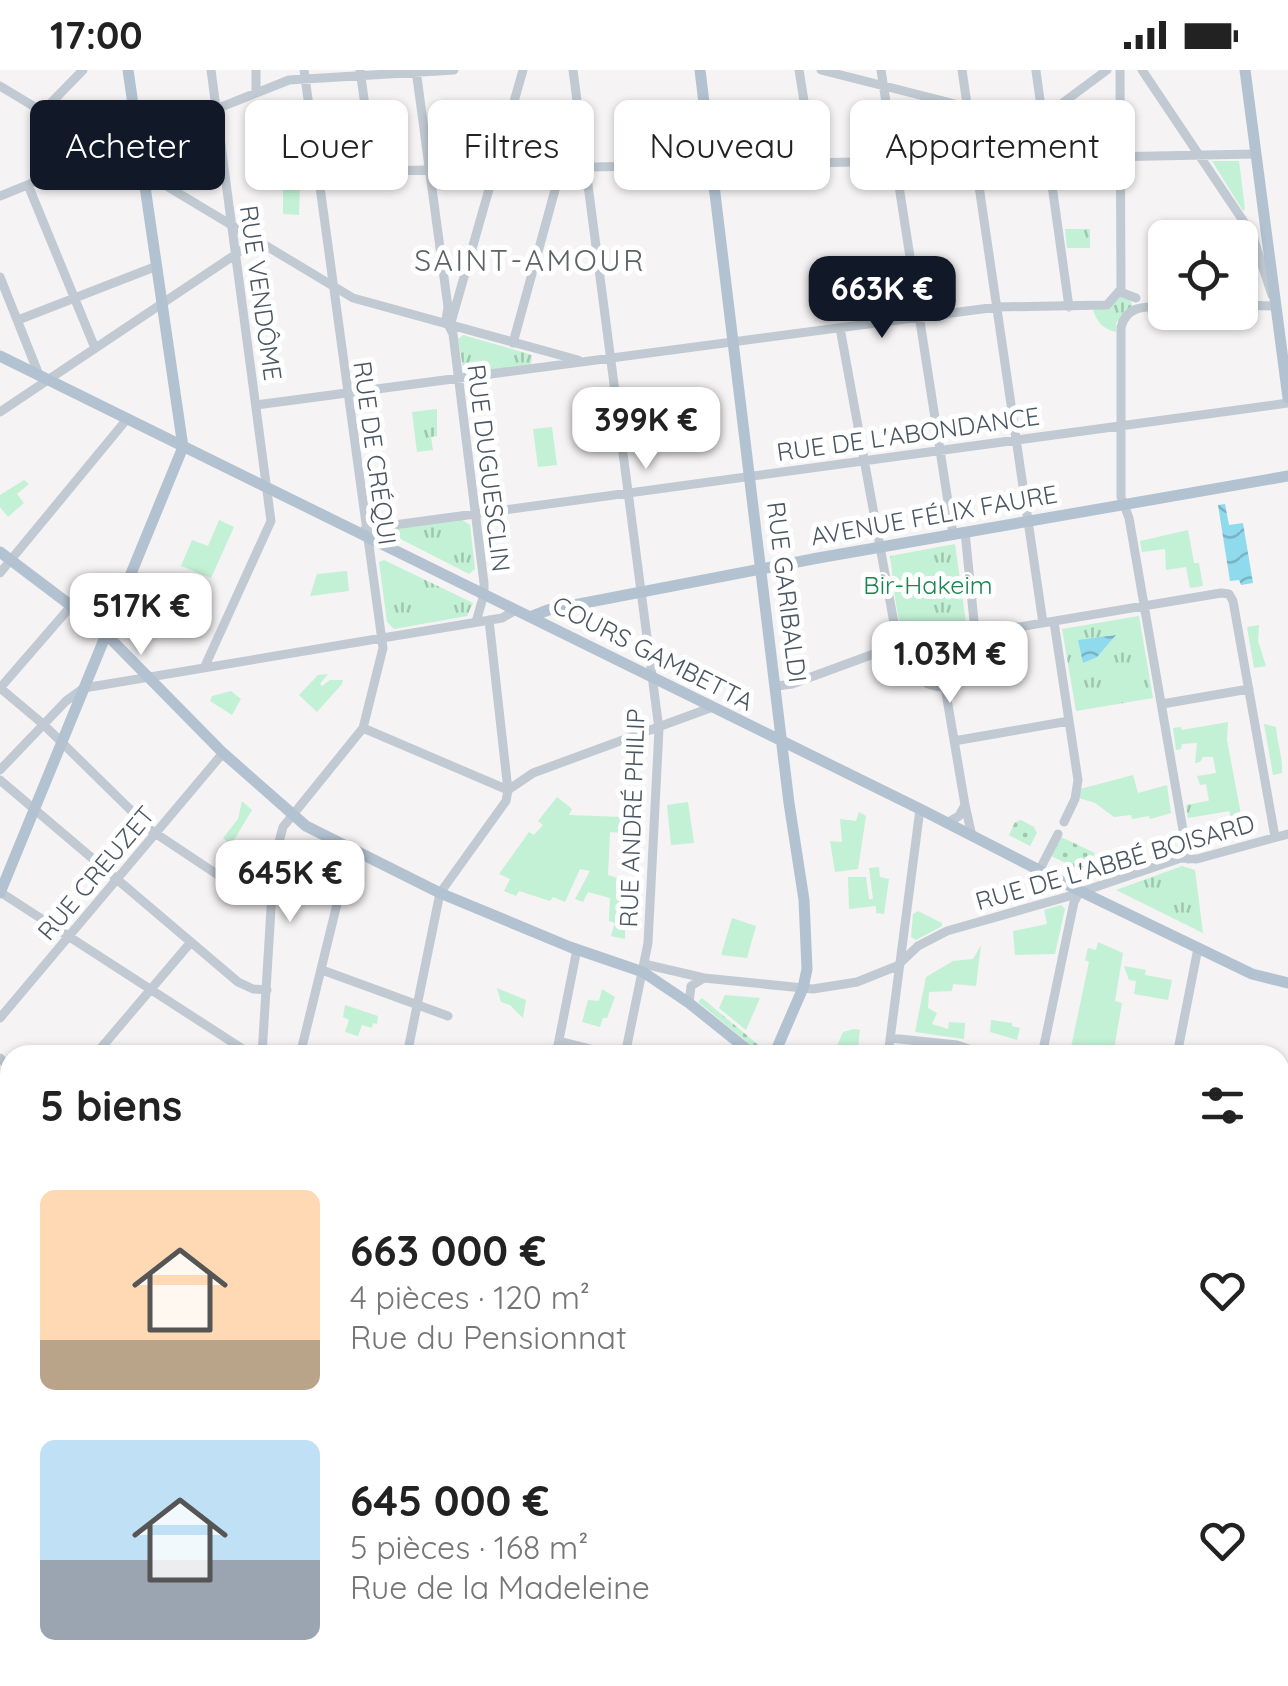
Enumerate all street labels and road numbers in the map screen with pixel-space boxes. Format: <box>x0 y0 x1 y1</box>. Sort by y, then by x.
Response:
street label: RUE VENDÔME <box>234 203 289 382</box>
street label: RUE DE CRÉQUI <box>347 359 404 547</box>
street label: RUE DUGUESCLIN <box>461 362 518 573</box>
street label: RUE DE L'ABONDANCE <box>774 400 1041 467</box>
street label: AVENUE FÉLIX FAURE <box>808 478 1060 551</box>
street label: RUE GARIBALDI <box>761 500 814 684</box>
street label: COURS GAMBETTA <box>548 588 759 717</box>
street label: RUE ANDRÉ PHILIP <box>612 708 651 928</box>
street label: RUE CREUZET <box>30 799 161 946</box>
street label: RUE DE L'ABBÉ BOISARD <box>972 807 1258 916</box>

